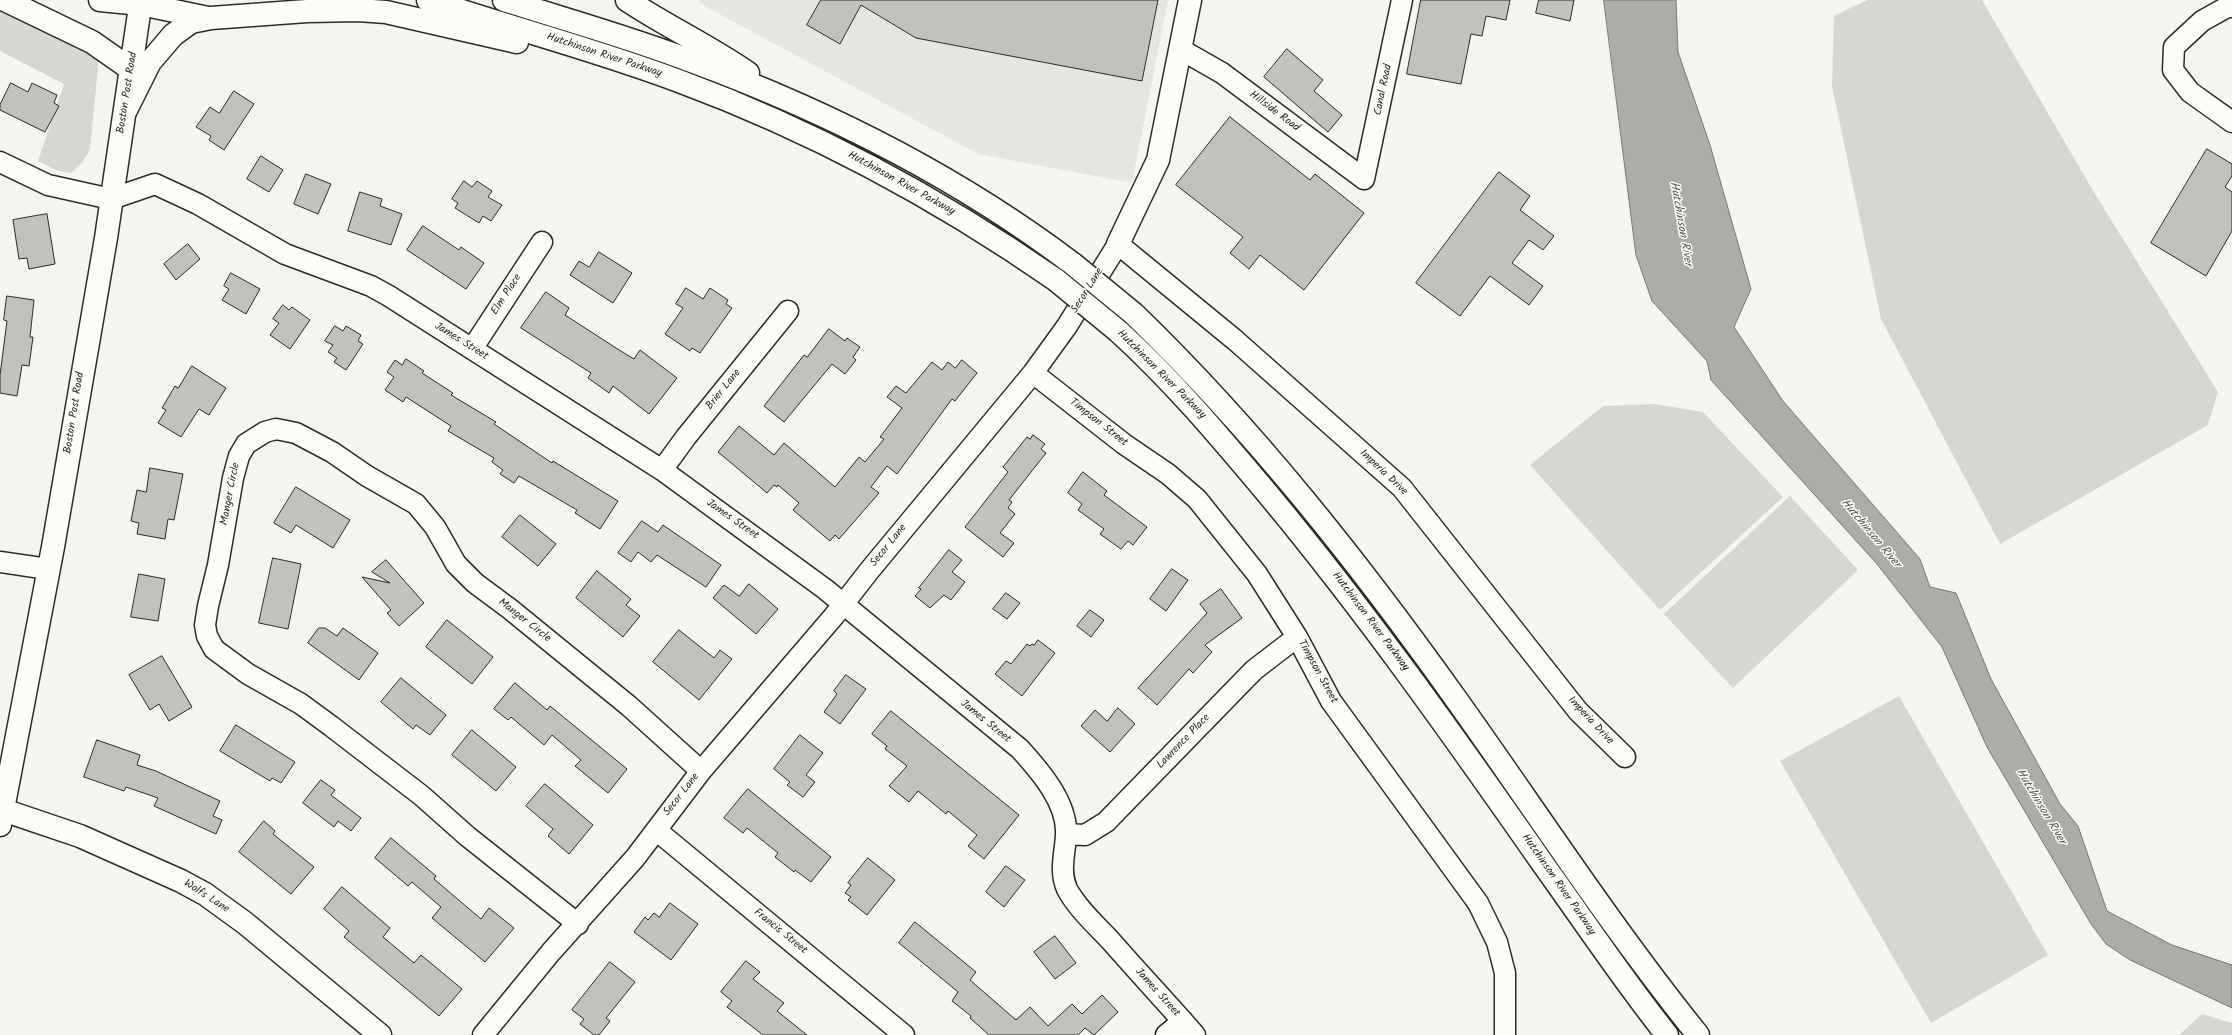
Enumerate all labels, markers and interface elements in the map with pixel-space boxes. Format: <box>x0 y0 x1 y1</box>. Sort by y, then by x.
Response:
street label: Hutchinson River Parkway <box>545 31 663 81</box>
street label: Boston Post Road <box>115 51 141 135</box>
street label: Canal Road <box>1372 63 1396 117</box>
street label: Hillside Road <box>1246 89 1302 135</box>
street label: Hutchinson River Parkway <box>845 149 957 219</box>
water label: Hutchinson River <box>1665 181 1695 267</box>
street label: Secor Lane <box>1069 266 1107 316</box>
street label: Elm Place <box>489 272 525 318</box>
street label: James Street <box>432 320 490 364</box>
street label: Hutchinson River Parkway <box>1114 328 1208 422</box>
street label: Brier Lane <box>704 367 744 413</box>
street label: Boston Post Road <box>62 371 88 455</box>
street label: Timpson Street <box>1066 396 1130 450</box>
street label: Imperia Drive <box>1356 447 1410 499</box>
street label: Manger Circle <box>218 462 244 526</box>
street label: James Street <box>703 497 761 543</box>
water label: Hutchinson River <box>1837 497 1903 571</box>
street label: Secor Lane <box>868 522 910 570</box>
street label: Hutchinson River Parkway <box>1328 570 1412 674</box>
street label: Manger Circle <box>495 596 553 646</box>
street label: Timpson Street <box>1294 638 1340 706</box>
street label: Imperia Drive <box>1564 694 1616 748</box>
street label: James Street <box>957 698 1013 746</box>
street label: Lawrence Place <box>1155 712 1213 772</box>
water label: Hutchinson River <box>2012 767 2068 847</box>
street label: Secor Lane <box>661 771 703 819</box>
street label: Hutchinson River Parkway <box>1518 832 1598 938</box>
street label: Wolfs Lane <box>181 877 231 917</box>
street label: Francis Street <box>751 906 809 958</box>
street label: James Street <box>1132 966 1182 1020</box>

